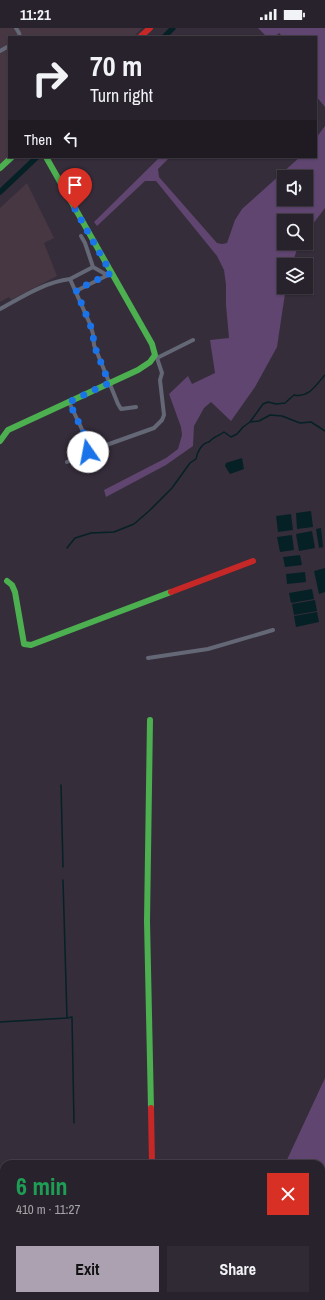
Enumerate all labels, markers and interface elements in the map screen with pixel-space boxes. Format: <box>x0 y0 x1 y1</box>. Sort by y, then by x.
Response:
text: 11:21 <box>20 4 51 25</box>
text: 70 m <box>90 47 142 85</box>
icon: right <box>24 52 76 104</box>
text: Turn right <box>90 83 153 108</box>
icon: left <box>60 128 82 150</box>
text: Then <box>24 129 52 150</box>
pin <box>58 168 92 209</box>
map controls <box>277 170 313 294</box>
button: sound <box>277 170 313 206</box>
icon: arrive <box>64 174 86 196</box>
button: search <box>277 214 313 250</box>
button: layers <box>277 258 313 294</box>
position arrow <box>67 431 109 473</box>
text: 6 min <box>16 1170 67 1202</box>
button: close <box>267 1173 309 1215</box>
text: 410 m · 11:27 <box>16 1201 80 1218</box>
button: Exit <box>16 1246 159 1292</box>
button: Share <box>167 1246 309 1292</box>

